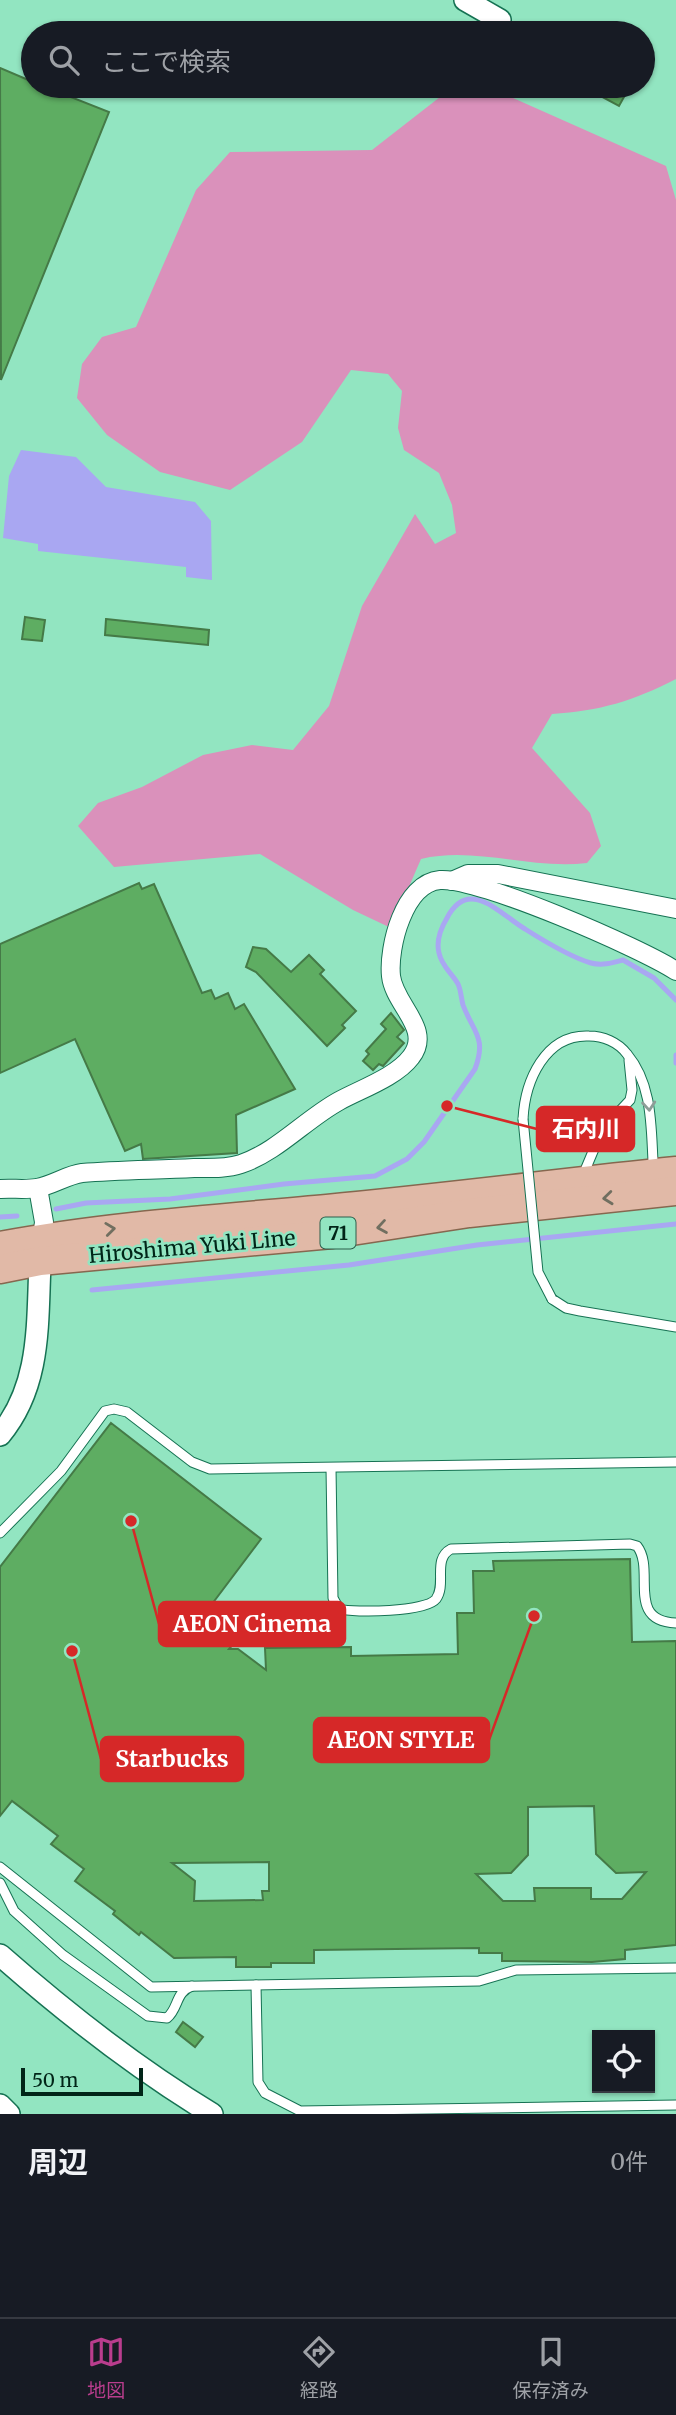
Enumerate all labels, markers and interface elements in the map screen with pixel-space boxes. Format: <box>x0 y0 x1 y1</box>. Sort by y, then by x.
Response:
search box <box>21 21 655 98</box>
icon: search <box>45 41 83 79</box>
text: ここで検索 <box>101 45 231 78</box>
one-way arrow <box>641 1100 656 1112</box>
callout: 石内川 <box>537 1107 634 1151</box>
text: 石内川 <box>552 1114 621 1143</box>
one-way arrow <box>602 1191 614 1206</box>
road number: 71 <box>320 1218 356 1248</box>
one-way arrow <box>377 1219 388 1234</box>
one-way arrow <box>105 1222 116 1237</box>
street label: Hiroshima Yuki Line <box>87 1224 297 1269</box>
callout: AEON Cinema <box>159 1602 345 1646</box>
text: AEON Cinema <box>172 1609 331 1638</box>
callout: AEON STYLE <box>314 1718 489 1762</box>
text: AEON STYLE <box>327 1725 474 1754</box>
callout: Starbucks <box>101 1737 243 1781</box>
text: Starbucks <box>115 1744 229 1773</box>
map controls <box>592 2030 655 2093</box>
button: locate <box>592 2030 655 2093</box>
scale bar <box>21 2065 144 2097</box>
text: 50 m <box>32 2068 78 2092</box>
text: 周辺 <box>28 2143 88 2181</box>
text: 0件 <box>610 2147 648 2176</box>
tab: 地図 <box>87 2333 125 2402</box>
tab: 経路 <box>300 2333 338 2402</box>
tab: 保存済み <box>513 2333 589 2402</box>

